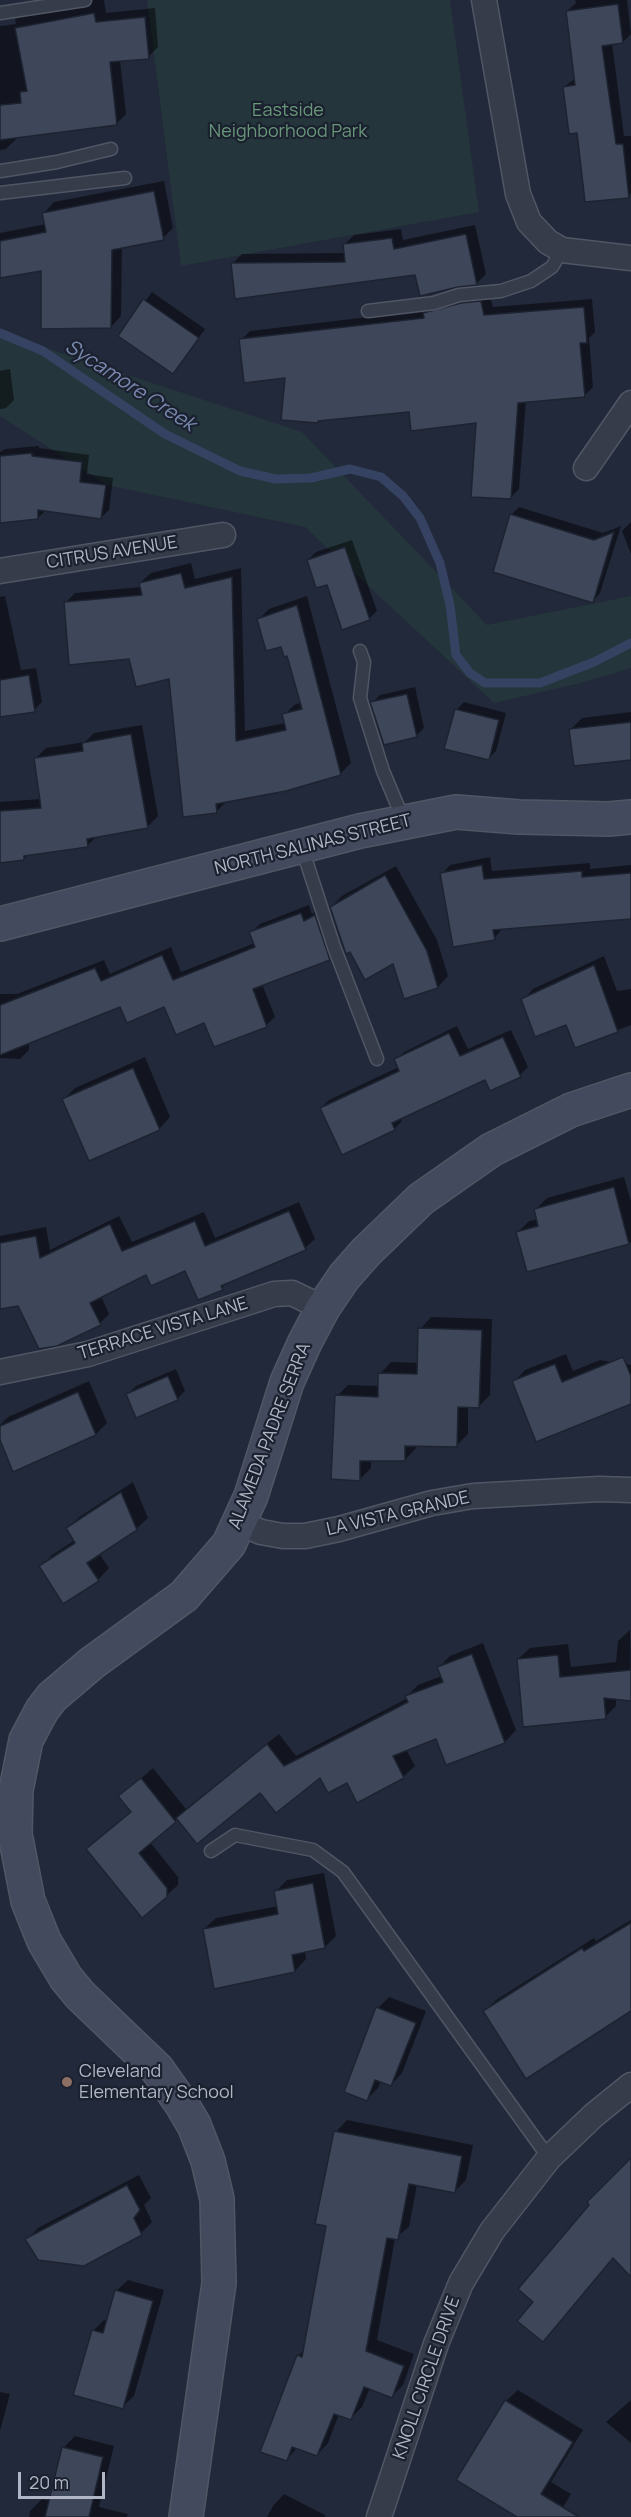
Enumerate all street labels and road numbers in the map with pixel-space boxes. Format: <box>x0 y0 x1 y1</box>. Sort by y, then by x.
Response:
street label: CITRUS AVENUE <box>45 532 179 574</box>
street label: NORTH SALINAS STREET <box>213 810 413 880</box>
street label: TERRACE VISTA LANE <box>76 1293 250 1365</box>
street label: ALAMEDA PADRE SERRA <box>224 1340 316 1532</box>
street label: LA VISTA GRANDE <box>325 1487 471 1541</box>
street label: KNOLL CIRCLE DRIVE <box>389 2294 465 2462</box>

